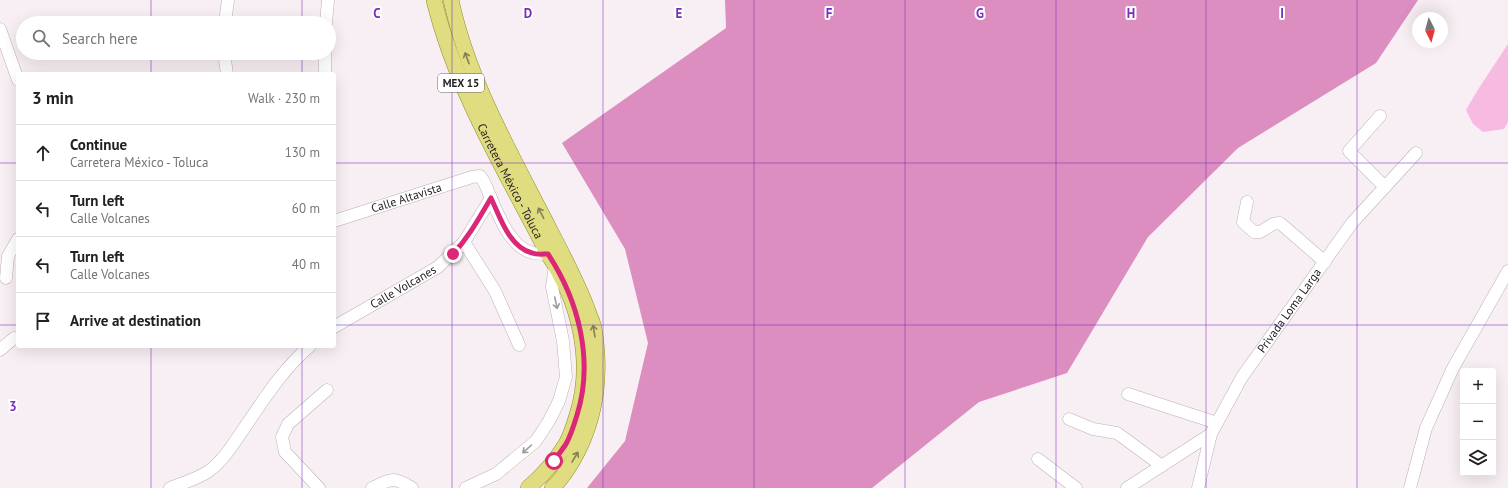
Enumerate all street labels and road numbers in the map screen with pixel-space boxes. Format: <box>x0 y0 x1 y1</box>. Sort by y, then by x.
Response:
road number: MEX 15 <box>438 74 484 92</box>
street label: Carretera México - Toluca <box>474 121 547 241</box>
street label: Calle Altavista <box>369 179 443 216</box>
street label: Calle Volcanes <box>367 262 439 312</box>
street label: Privada Loma Larga <box>1254 265 1324 355</box>

